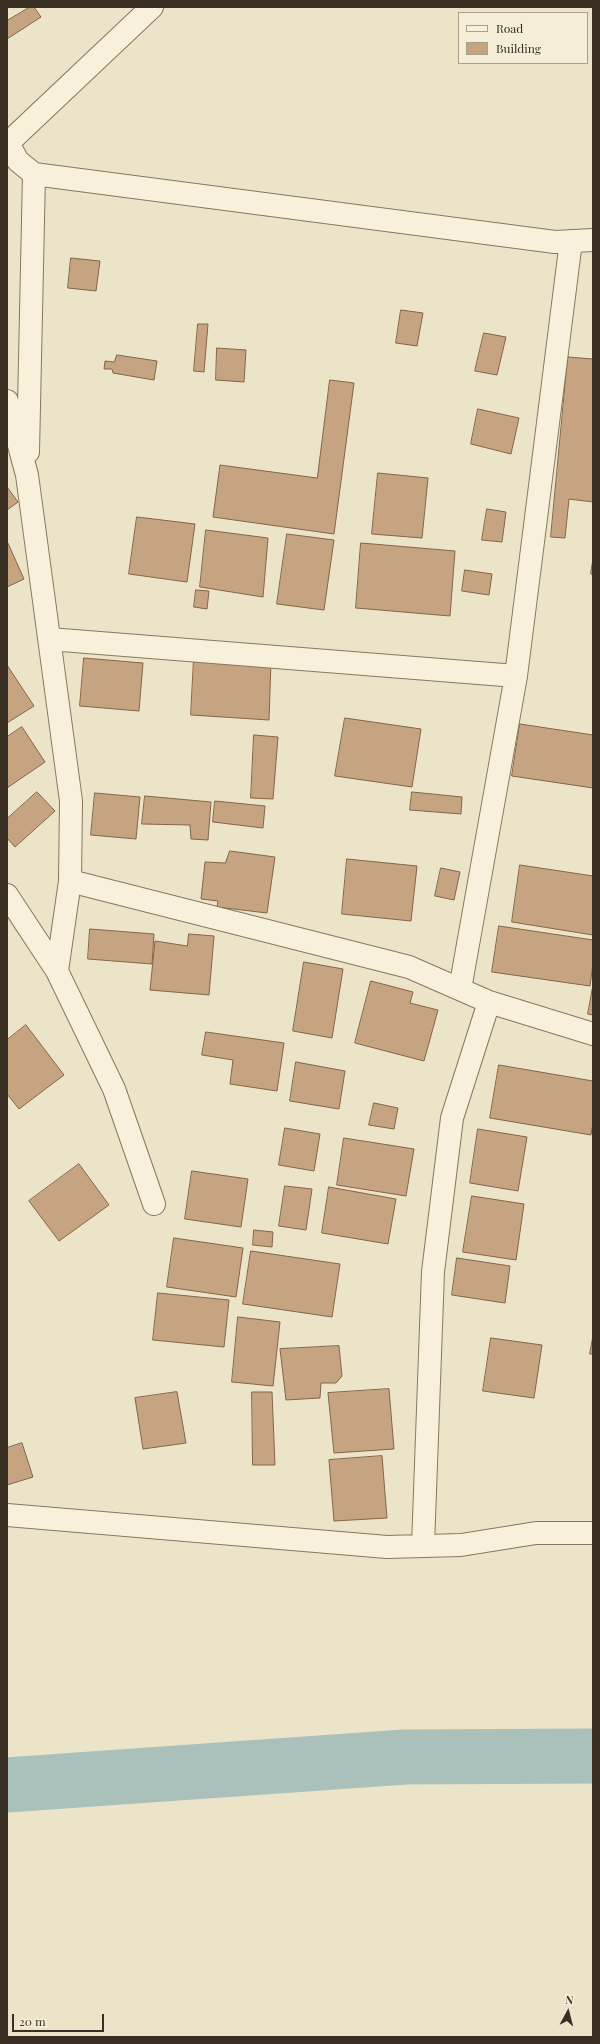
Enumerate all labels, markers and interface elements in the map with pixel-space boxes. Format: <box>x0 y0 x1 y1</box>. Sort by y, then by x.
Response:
legend <box>458 12 588 64</box>
text: Road <box>496 20 523 36</box>
text: Building <box>496 40 541 56</box>
north arrow <box>548 1992 588 2032</box>
text: N <box>565 1992 574 2008</box>
scale bar <box>14 2006 106 2032</box>
text: 20 m <box>19 2013 46 2029</box>

